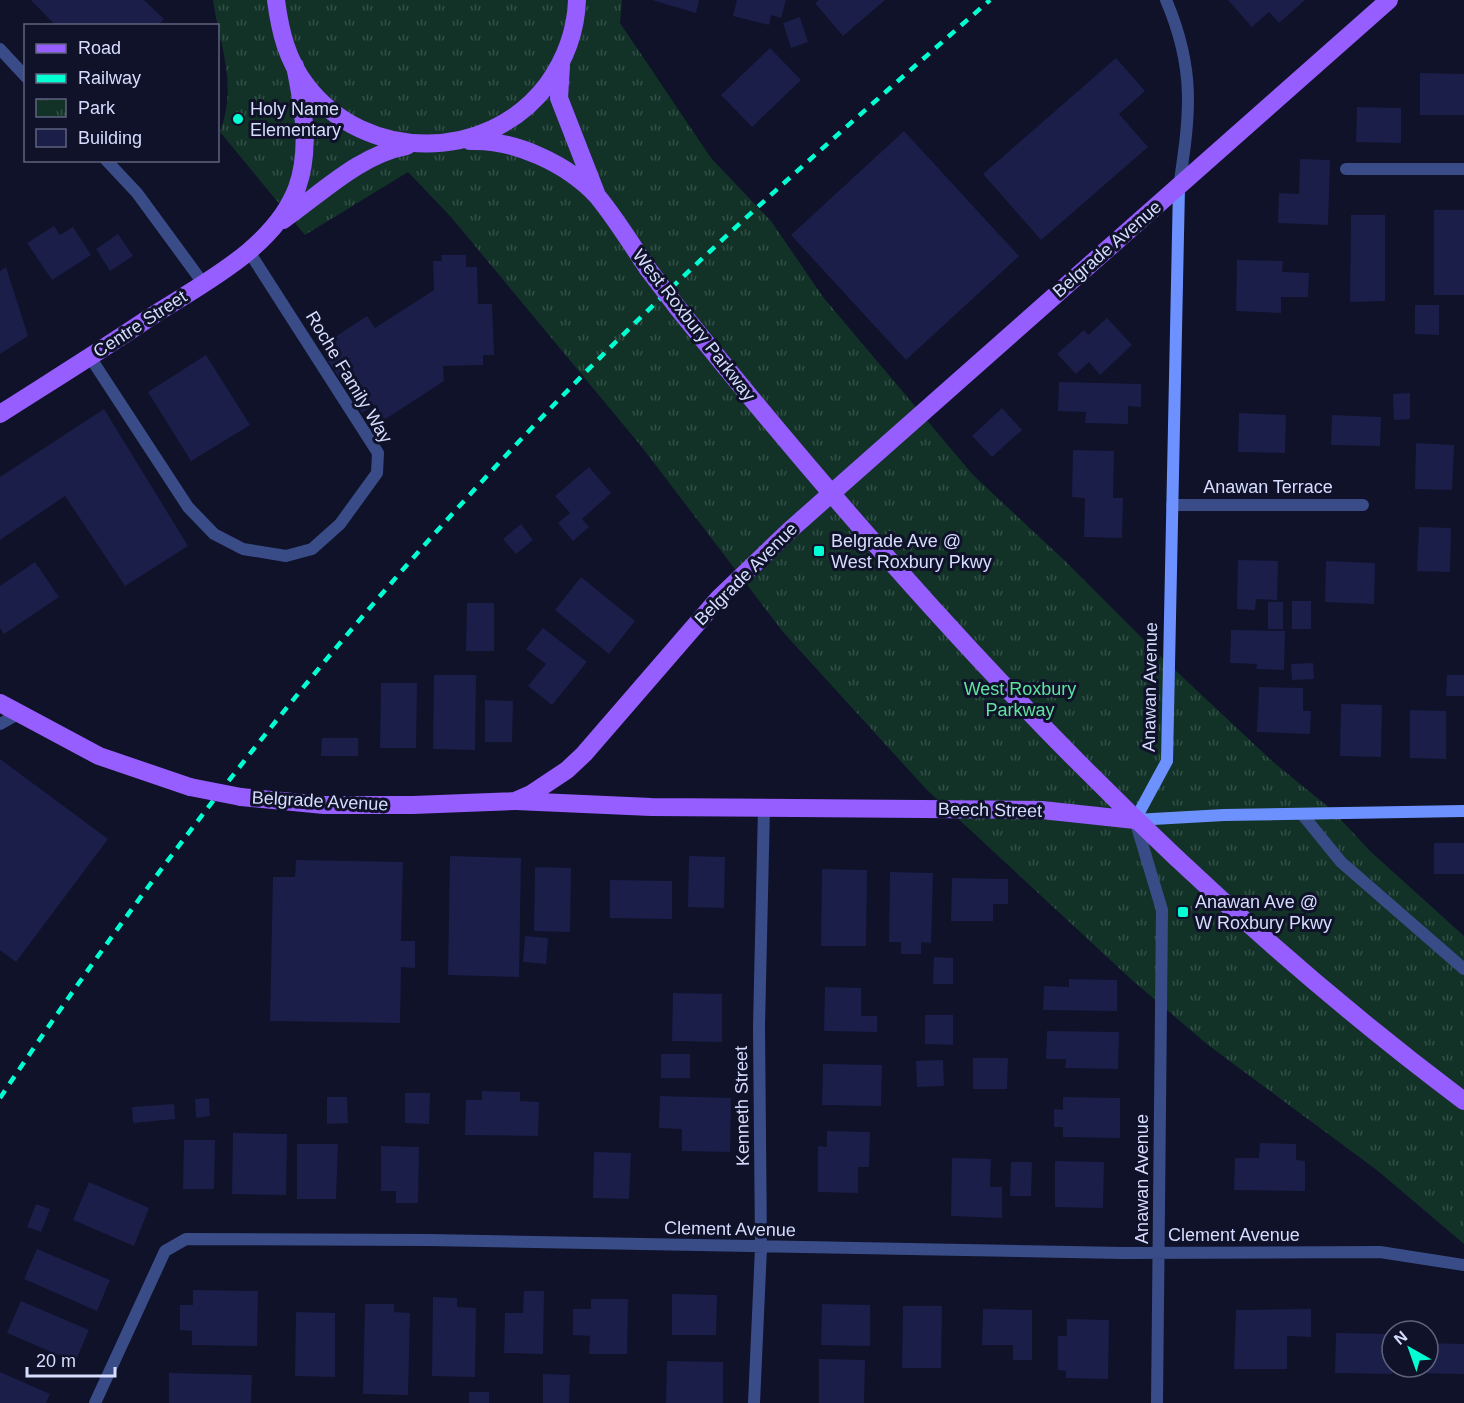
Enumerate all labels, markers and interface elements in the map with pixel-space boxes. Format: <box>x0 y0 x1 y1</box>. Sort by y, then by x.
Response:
legend <box>24 24 219 162</box>
text: Road <box>78 38 121 58</box>
text: Railway <box>78 68 141 88</box>
text: Park <box>78 98 116 118</box>
place label: Holy Name Elementary <box>250 99 341 140</box>
marker: Holy Name Elementary <box>231 112 245 126</box>
text: Building <box>78 128 142 148</box>
street label: Belgrade Avenue <box>1049 197 1165 301</box>
street label: West Roxbury Parkway <box>629 245 759 405</box>
street label: Centre Street <box>90 286 190 362</box>
street label: Roche Family Way <box>302 307 396 447</box>
street label: Anawan Terrace <box>1203 477 1333 497</box>
street label: Belgrade Avenue <box>691 519 801 629</box>
place label: Belgrade Ave @ West Roxbury Pkwy <box>831 531 992 572</box>
marker: Belgrade Ave @ West Roxbury Pkwy <box>812 544 826 558</box>
street label: Anawan Avenue <box>1139 622 1161 752</box>
park label: West Roxbury Parkway <box>964 679 1076 720</box>
street label: Belgrade Avenue <box>251 787 389 815</box>
street label: Beech Street <box>938 799 1042 821</box>
place label: Anawan Ave @ W Roxbury Pkwy <box>1195 892 1332 933</box>
marker: Anawan Ave @ W Roxbury Pkwy <box>1176 905 1190 919</box>
street label: Kenneth Street <box>731 1046 753 1166</box>
street label: Anawan Avenue <box>1132 1114 1152 1244</box>
street label: Clement Avenue <box>664 1218 796 1240</box>
street label: Clement Avenue <box>1168 1225 1300 1245</box>
north arrow <box>1380 1319 1440 1379</box>
text: N <box>1391 1328 1411 1348</box>
scale bar <box>27 1340 116 1378</box>
text: 20 m <box>36 1351 76 1371</box>

